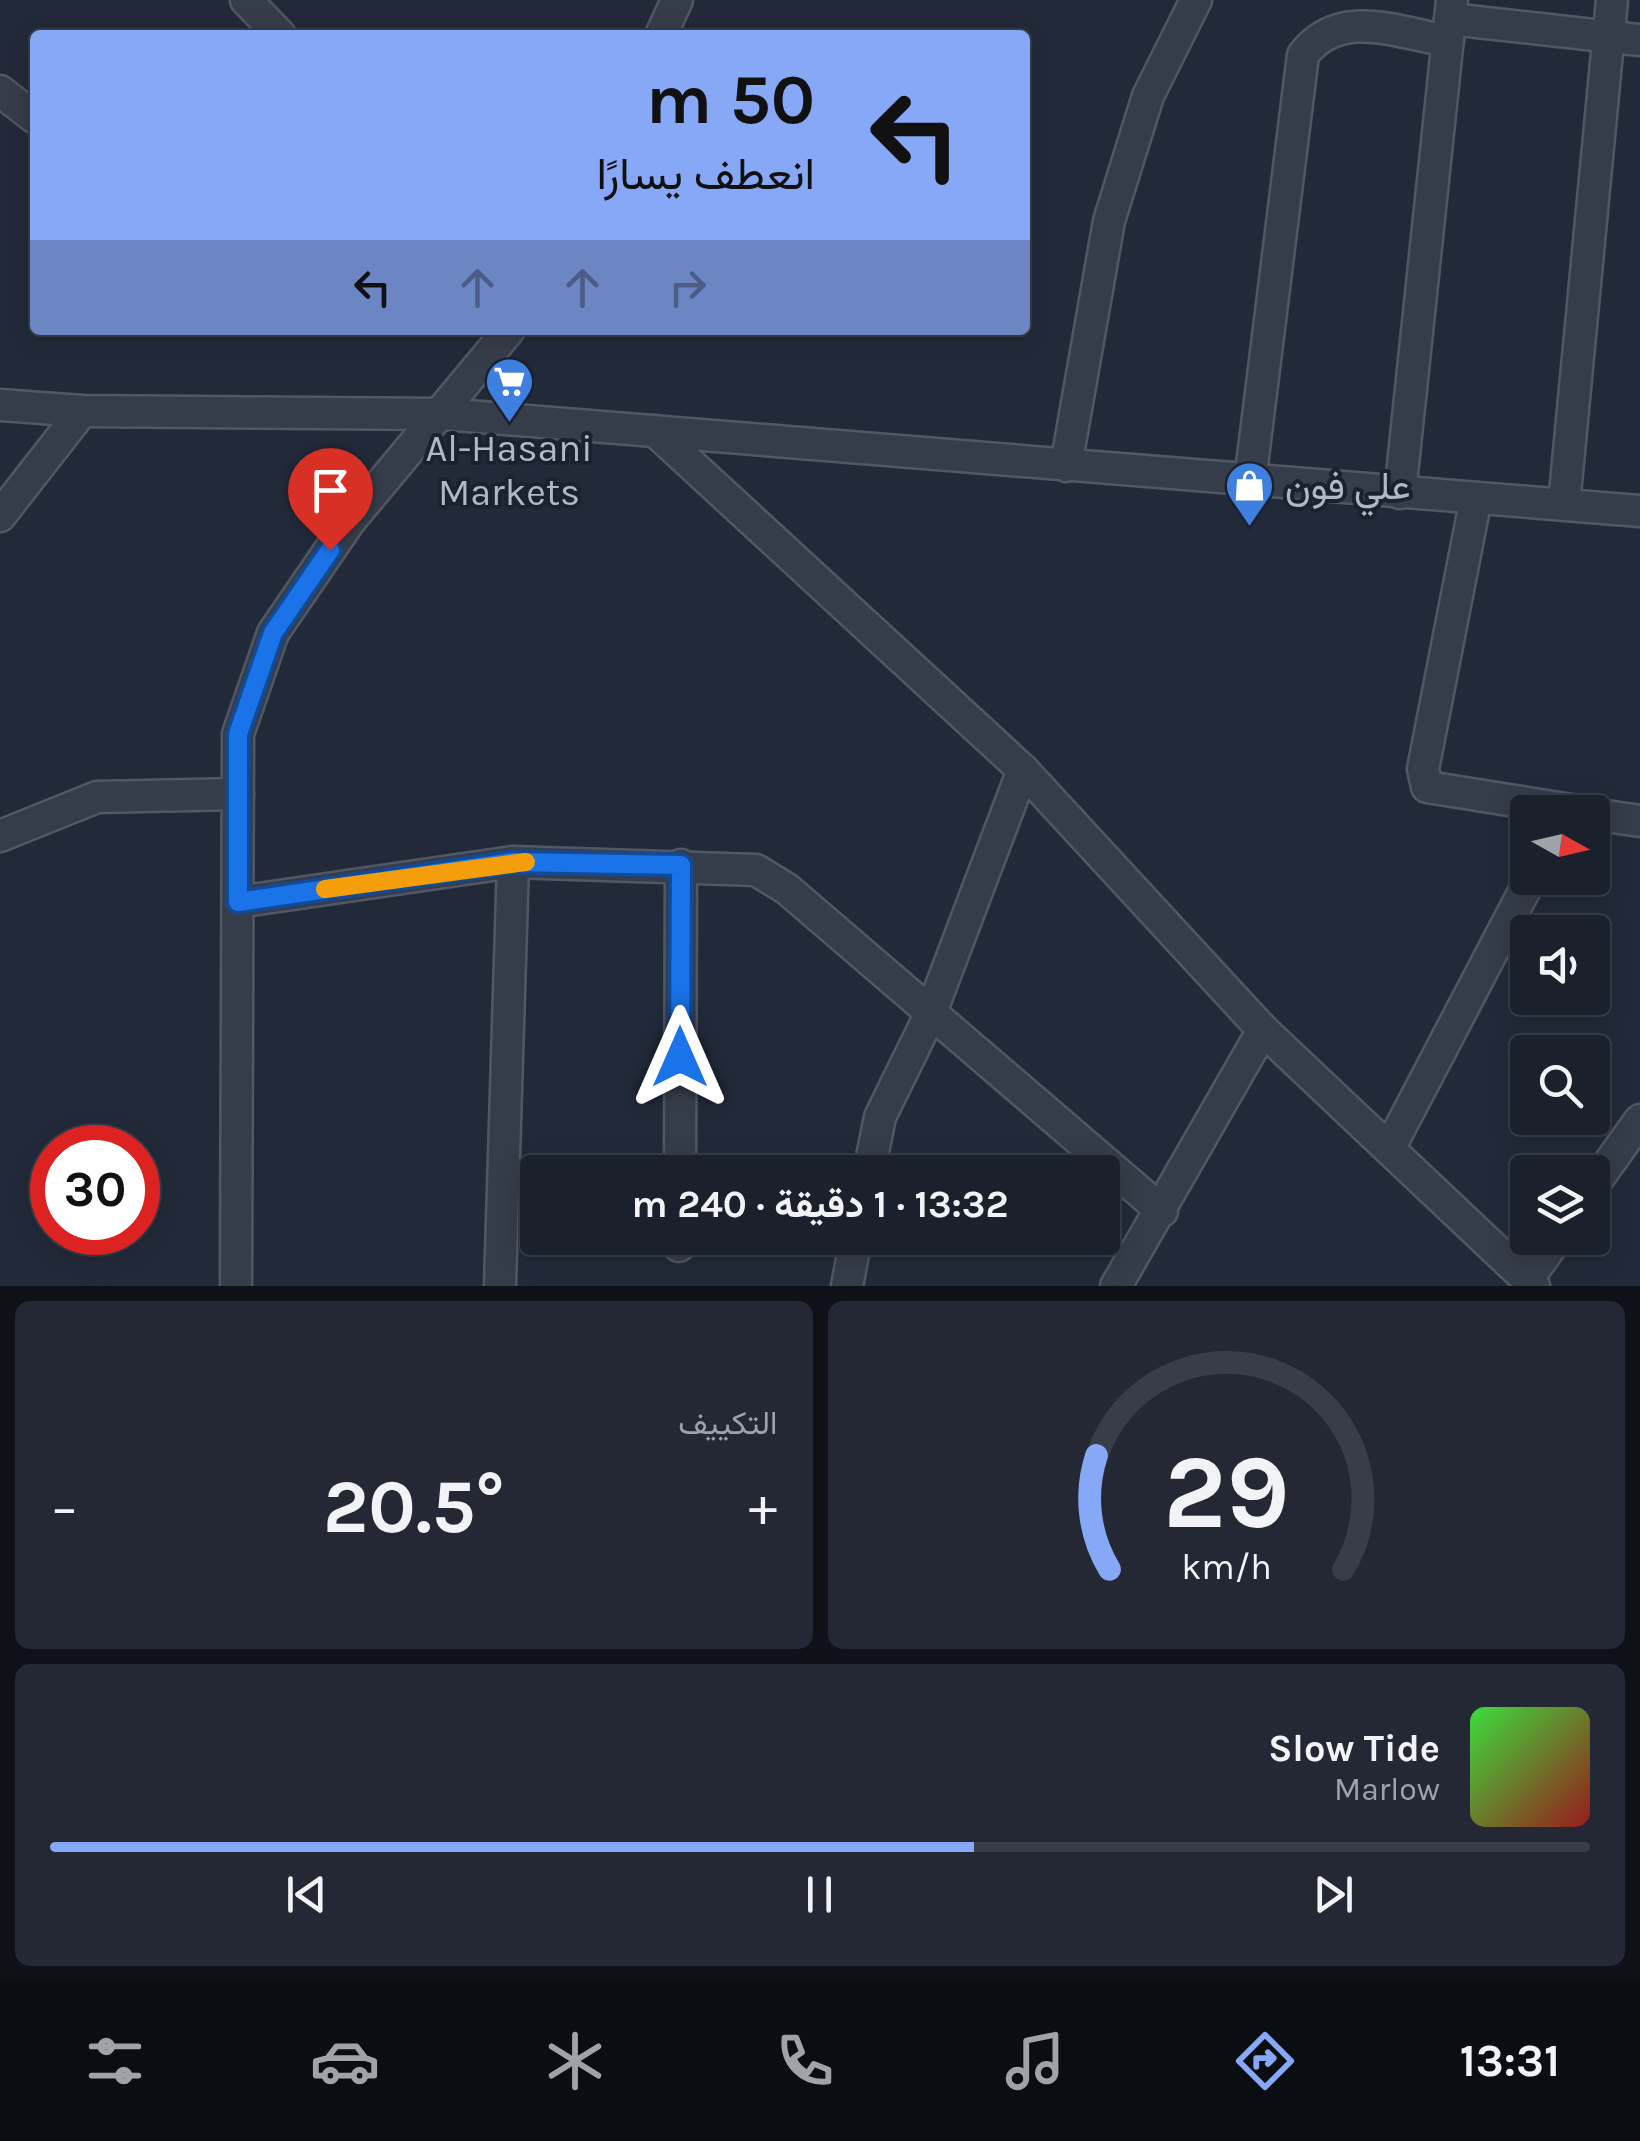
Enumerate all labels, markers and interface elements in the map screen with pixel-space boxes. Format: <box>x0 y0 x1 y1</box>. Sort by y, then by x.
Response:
text: 50 m <box>646 59 815 141</box>
icon: left <box>850 70 980 200</box>
text: انعطف يسارًا <box>597 148 815 200</box>
icon: left <box>345 260 400 315</box>
icon: ahead <box>450 260 505 315</box>
icon: ahead <box>555 260 610 315</box>
icon: right <box>660 260 715 315</box>
supermarket icon: Al-Hasani Markets <box>483 356 535 424</box>
place label: Al-Hasani Markets <box>425 426 593 515</box>
pin <box>288 448 373 551</box>
shop icon: علي فون <box>1224 460 1276 528</box>
icon: arrive <box>303 463 358 518</box>
place label: علي فون <box>1285 464 1411 517</box>
north arrow <box>1510 795 1610 895</box>
map controls <box>1510 795 1610 1255</box>
button: sound <box>1510 915 1610 1015</box>
position arrow <box>628 1005 732 1109</box>
button: search <box>1510 1035 1610 1135</box>
speed limit sign: 30 <box>30 1125 160 1255</box>
button: layers <box>1510 1155 1610 1255</box>
text: 13:32 · 1 دقيقة · 240 m <box>632 1182 1008 1227</box>
text: التكييف <box>678 1405 778 1442</box>
text: 29 <box>1163 1432 1289 1553</box>
text: 20.5° <box>323 1463 505 1551</box>
text: − <box>50 1475 79 1539</box>
text: + <box>749 1475 777 1539</box>
text: km/h <box>1181 1546 1272 1588</box>
text: Slow Tide <box>1268 1726 1440 1771</box>
text: Marlow <box>1334 1771 1440 1808</box>
icon: previous <box>279 1867 334 1922</box>
icon: pause <box>792 1867 847 1922</box>
icon: next <box>1306 1867 1361 1922</box>
icon: filters <box>80 2026 150 2096</box>
icon: car <box>310 2026 380 2096</box>
icon: climate <box>540 2026 610 2096</box>
icon: phone <box>770 2026 840 2096</box>
icon: music <box>1000 2026 1070 2096</box>
icon: directions <box>1230 2026 1300 2096</box>
text: 13:31 <box>1460 2035 1560 2087</box>

